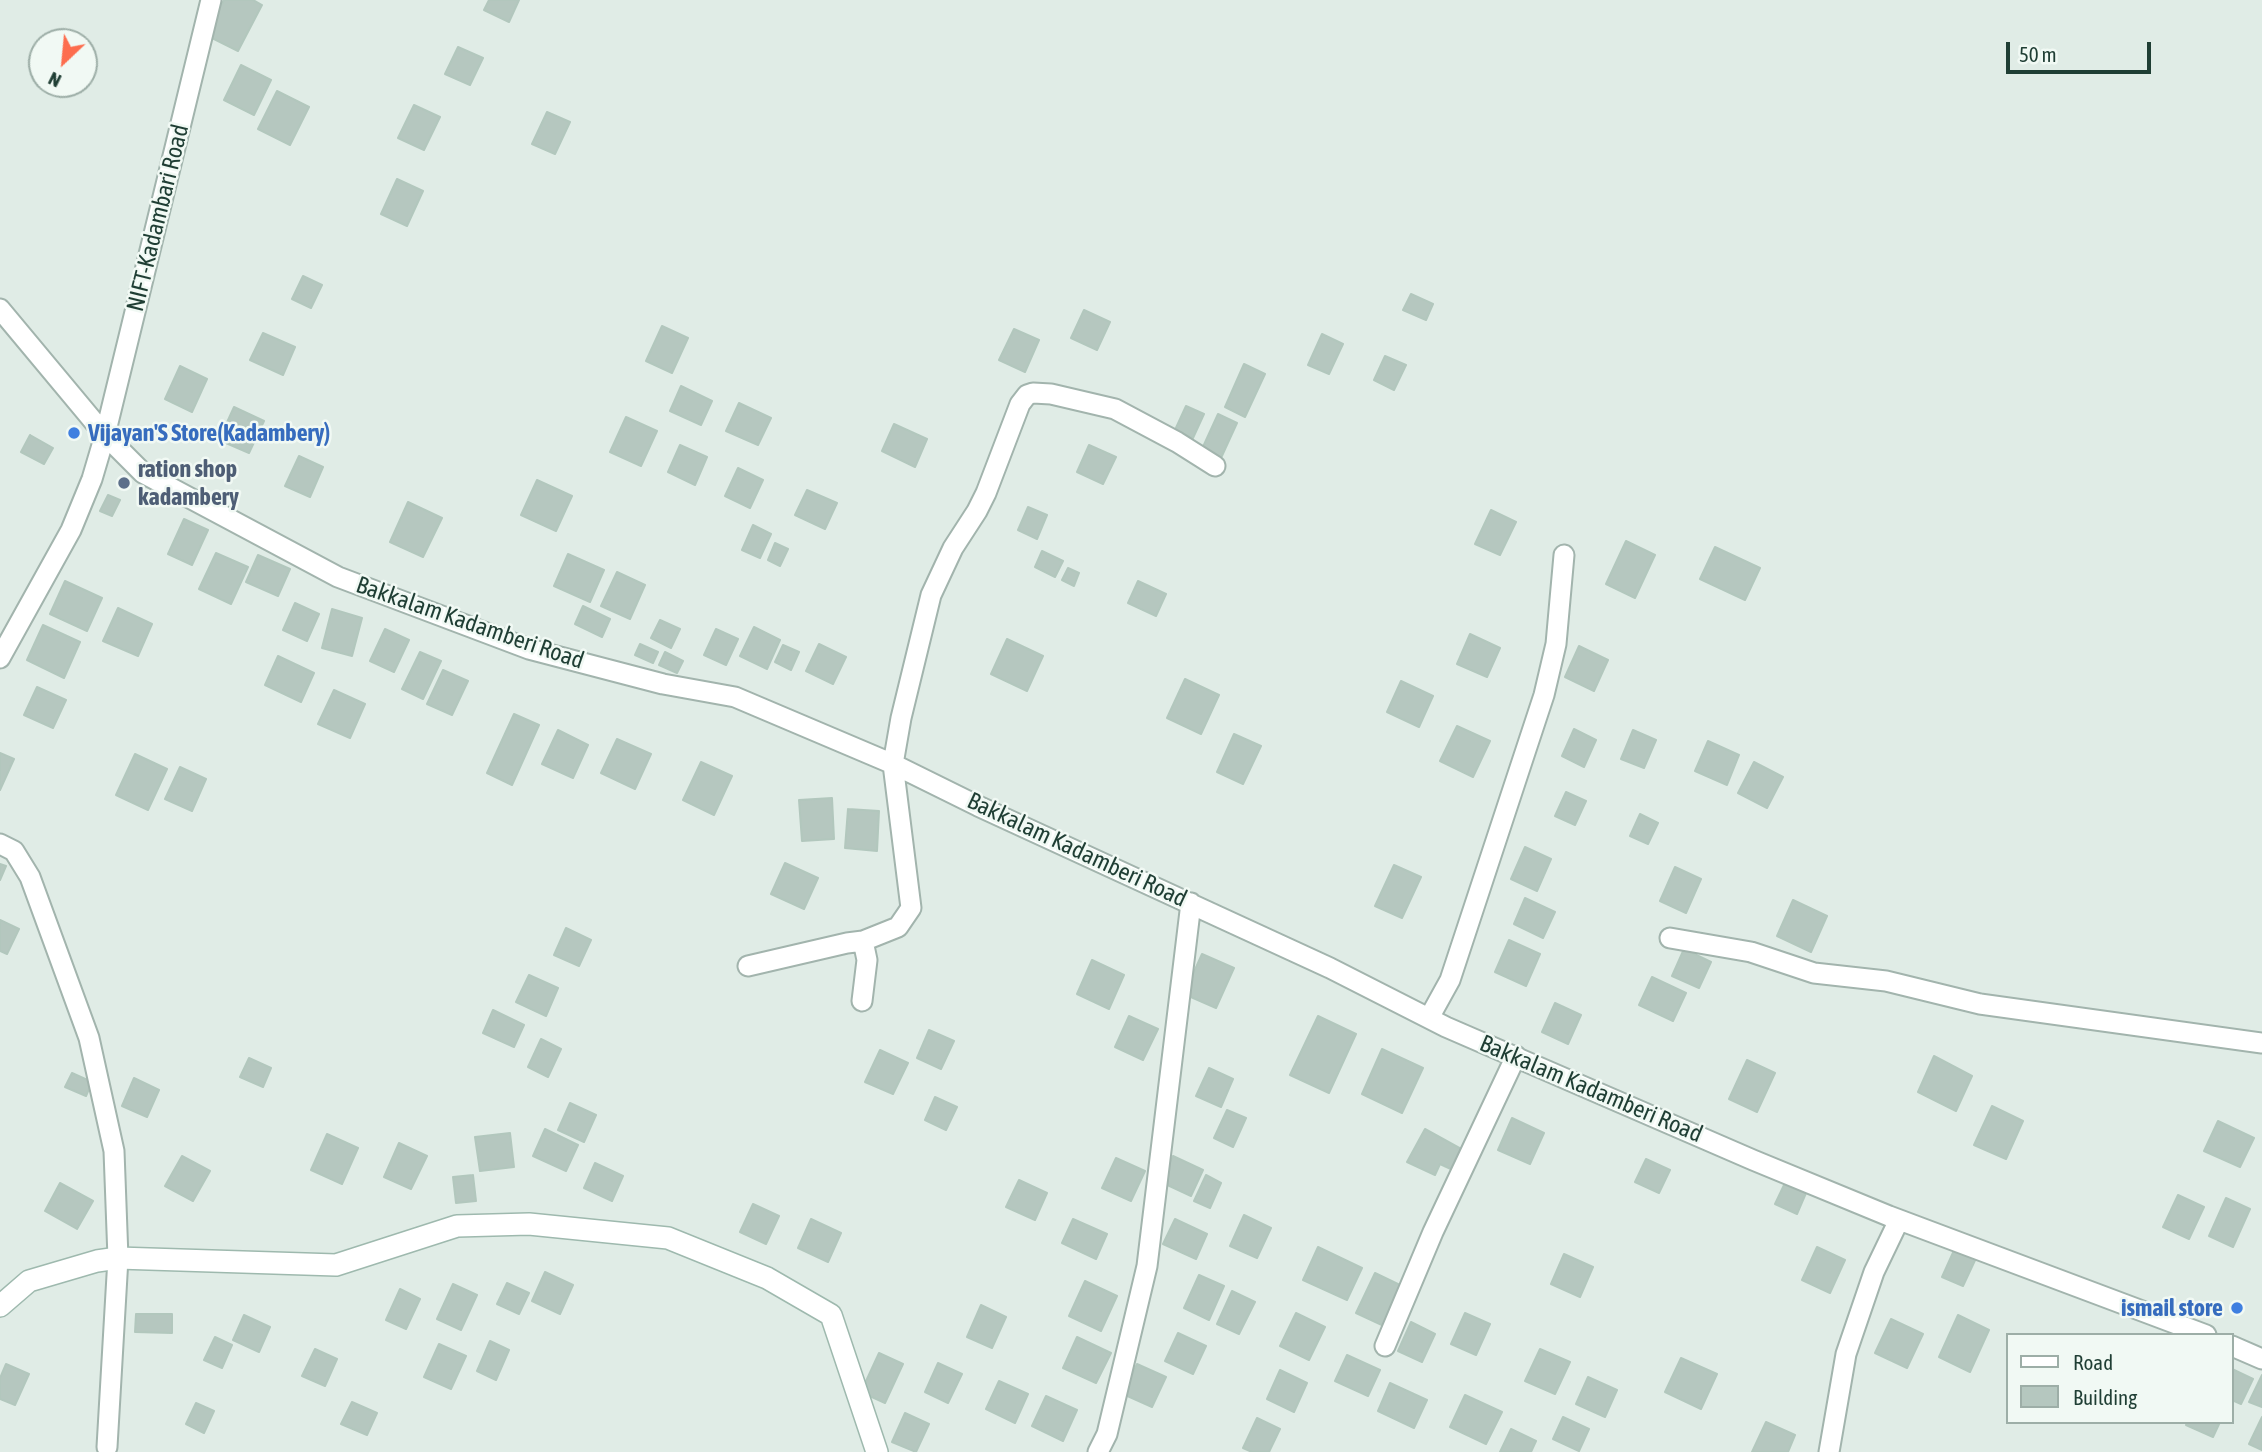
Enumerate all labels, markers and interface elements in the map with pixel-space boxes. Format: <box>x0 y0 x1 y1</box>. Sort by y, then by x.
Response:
north arrow <box>28 28 98 98</box>
scale bar <box>2010 28 2155 72</box>
text: 50 m <box>2019 42 2057 66</box>
text: N <box>45 68 65 92</box>
street label: NIFT-Kadambari Road <box>121 121 195 315</box>
place label: Vijayan'S Store(Kadambery) <box>88 419 330 447</box>
marker: Vijayan'S Store(Kadambery) <box>66 425 82 441</box>
place label: ration shop kadambery <box>138 455 239 511</box>
marker: ration shop kadambery <box>116 475 132 491</box>
street label: Bakkalam Kadamberi Road <box>352 570 588 676</box>
street label: Bakkalam Kadamberi Road <box>963 786 1191 914</box>
street label: Bakkalam Kadamberi Road <box>1475 1029 1707 1149</box>
place label: ismail store <box>2121 1294 2223 1322</box>
marker: ismail store <box>2229 1300 2245 1316</box>
legend <box>2007 1333 2234 1424</box>
text: Road <box>2073 1350 2113 1374</box>
text: Building <box>2073 1385 2137 1409</box>

